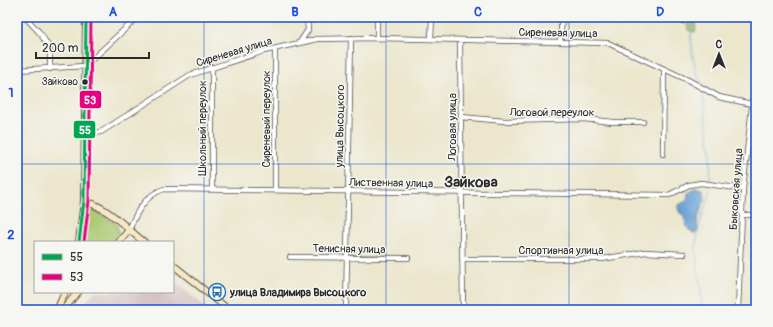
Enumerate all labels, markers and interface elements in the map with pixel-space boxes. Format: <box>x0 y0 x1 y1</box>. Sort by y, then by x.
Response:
text: A <box>109 4 118 20</box>
text: B <box>291 4 299 20</box>
text: C <box>474 4 482 20</box>
text: D <box>656 4 664 20</box>
street label: Сиреневая улица <box>519 26 597 40</box>
scale bar <box>36 34 149 60</box>
street label: Сиреневая улица <box>194 34 274 70</box>
north arrow <box>699 34 739 74</box>
text: С <box>716 38 723 51</box>
text: 200 m <box>42 41 79 56</box>
street label: Сиреневый переулок <box>260 70 273 168</box>
place label: Зайково <box>42 76 79 88</box>
marker: Зайково <box>80 77 90 87</box>
street label: Школьный переулок <box>196 80 209 176</box>
street label: улица Высоцкого <box>333 84 347 168</box>
text: 1 <box>8 85 14 101</box>
line badge: 53 <box>79 90 102 109</box>
street label: Логовая улица <box>446 93 459 162</box>
text: 53 <box>84 94 96 107</box>
street label: Логовой переулок <box>509 106 595 119</box>
line badge: 55 <box>73 120 96 139</box>
text: 55 <box>79 124 91 137</box>
street label: Быковская улица <box>727 148 745 230</box>
district label: Зайкова <box>444 173 498 192</box>
street label: Лиственная улица <box>348 176 433 190</box>
text: 2 <box>7 227 15 243</box>
legend <box>34 241 174 293</box>
street label: Тенисная улица <box>312 242 386 256</box>
street label: Спортивная улица <box>519 244 603 257</box>
text: 55 <box>70 250 83 265</box>
text: 53 <box>70 270 84 285</box>
bus stop icon: улица Владимира Высоцкого <box>207 282 227 302</box>
place label: улица Владимира Высоцкого <box>229 286 366 299</box>

